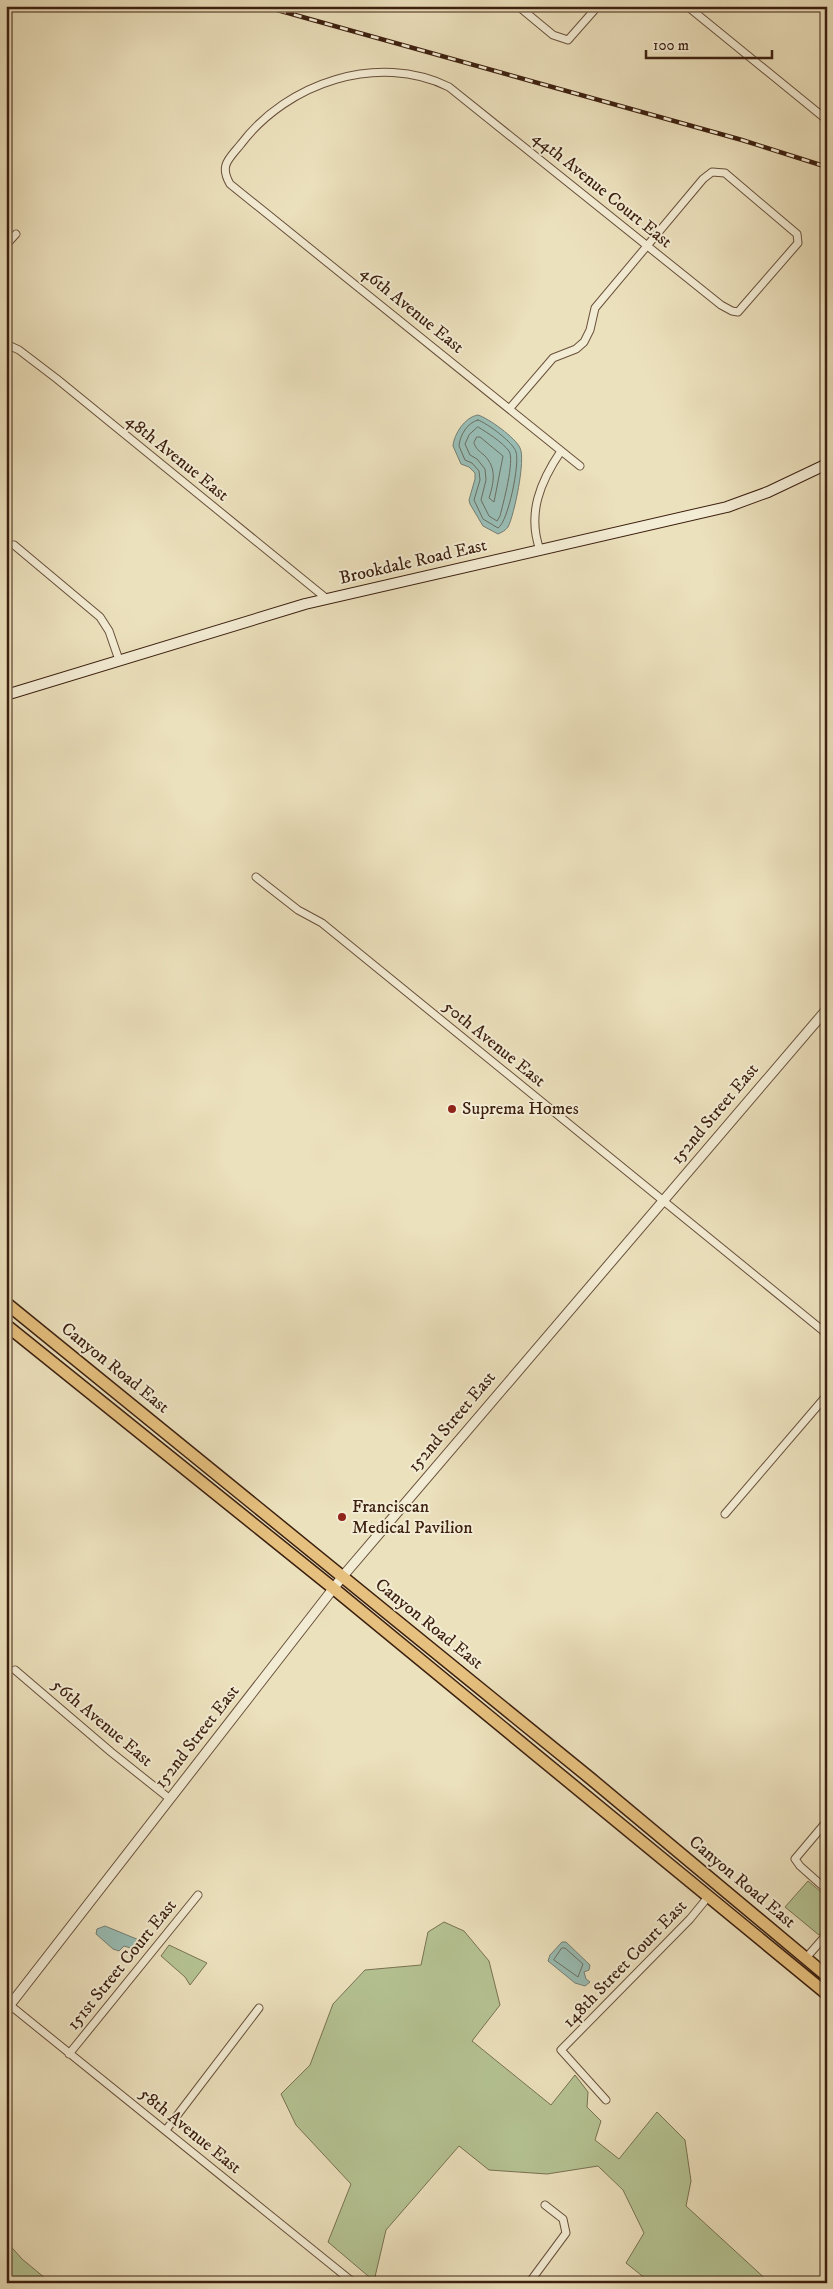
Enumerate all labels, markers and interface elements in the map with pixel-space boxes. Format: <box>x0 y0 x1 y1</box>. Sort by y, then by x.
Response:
scale bar <box>646 28 772 60</box>
text: 100 m <box>653 36 689 55</box>
street label: 44th Avenue Court East <box>528 127 677 253</box>
street label: 46th Avenue East <box>356 262 468 359</box>
street label: 48th Avenue East <box>121 410 233 506</box>
street label: Brookdale Road East <box>337 534 489 590</box>
street label: 50th Avenue East <box>438 996 550 1092</box>
street label: 152nd Street East <box>666 1059 764 1169</box>
place label: Suprema Homes <box>462 1098 579 1120</box>
marker: Suprema Homes <box>446 1103 458 1115</box>
street label: Canyon Road East <box>57 1318 174 1418</box>
street label: 152nd Street East <box>403 1367 501 1477</box>
place label: Franciscan Medical Pavilion <box>352 1496 473 1539</box>
marker: Franciscan Medical Pavilion <box>336 1511 348 1523</box>
street label: Canyon Road East <box>371 1574 488 1674</box>
street label: 56th Avenue East <box>47 1674 157 1772</box>
street label: 152nd Street East <box>150 1681 244 1793</box>
street label: Canyon Road East <box>684 1831 800 1933</box>
street label: 151st Street Court East <box>62 1895 182 2035</box>
street label: 148th Street Court East <box>558 1895 692 2033</box>
street label: 58th Avenue East <box>135 2083 246 2179</box>

